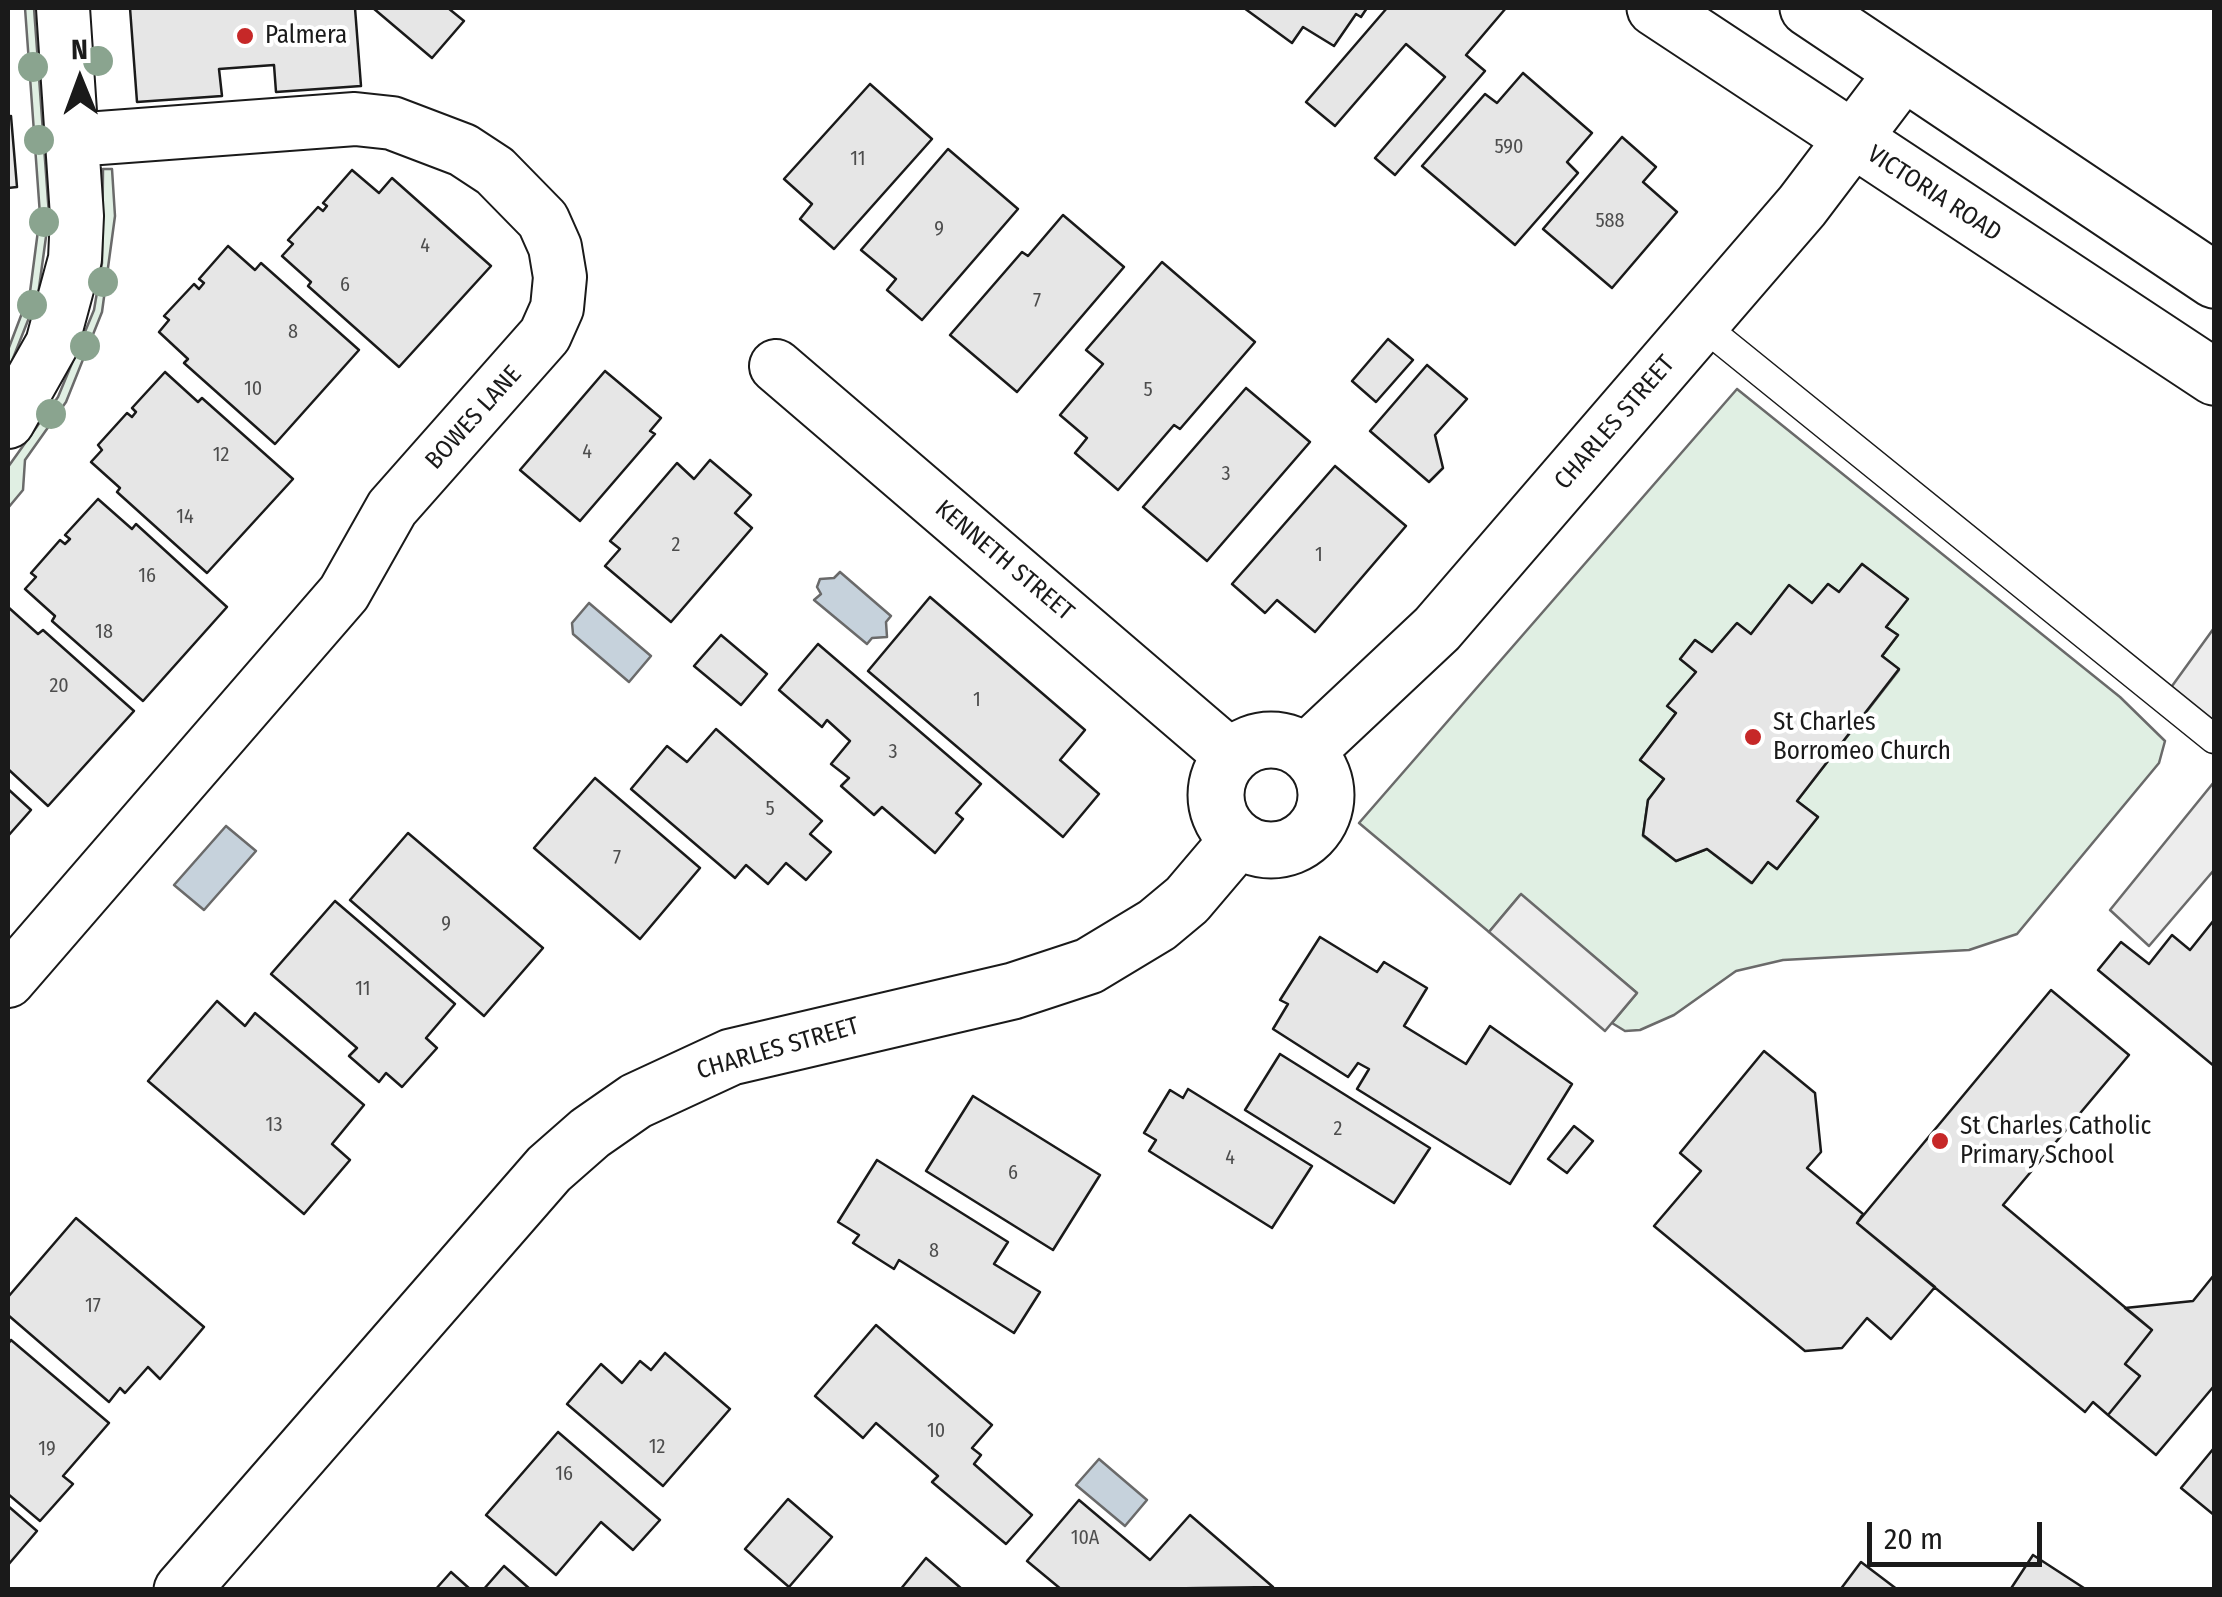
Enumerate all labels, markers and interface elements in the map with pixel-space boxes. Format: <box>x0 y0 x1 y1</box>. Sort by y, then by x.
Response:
place label: Palmera <box>265 21 347 51</box>
marker: Palmera <box>234 25 256 47</box>
north arrow <box>30 30 130 130</box>
text: N <box>71 33 88 66</box>
house number: 590 <box>1494 135 1524 159</box>
street label: VICTORIA ROAD <box>1861 140 2007 248</box>
house number: 11 <box>850 147 866 171</box>
house number: 588 <box>1595 209 1625 233</box>
house number: 9 <box>934 217 944 241</box>
house number: 4 <box>420 234 430 258</box>
house number: 6 <box>340 273 350 297</box>
house number: 7 <box>1033 289 1041 313</box>
house number: 8 <box>288 320 298 344</box>
street label: CHARLES STREET <box>1549 350 1681 496</box>
street label: BOWES LANE <box>420 360 528 476</box>
house number: 10 <box>244 377 262 401</box>
house number: 5 <box>1143 378 1153 402</box>
house number: 4 <box>582 440 592 464</box>
house number: 12 <box>213 443 229 467</box>
house number: 3 <box>1221 462 1231 486</box>
street label: KENNETH STREET <box>929 494 1079 628</box>
house number: 14 <box>176 505 194 529</box>
house number: 2 <box>672 533 680 557</box>
house number: 1 <box>1315 543 1323 567</box>
house number: 16 <box>138 564 156 588</box>
house number: 18 <box>95 620 113 644</box>
house number: 20 <box>49 674 69 698</box>
house number: 1 <box>973 688 981 712</box>
place label: St Charles Borromeo Church <box>1773 708 1951 767</box>
marker: St Charles Borromeo Church <box>1742 726 1764 748</box>
house number: 3 <box>888 740 898 764</box>
house number: 5 <box>765 797 775 821</box>
house number: 7 <box>613 846 621 870</box>
house number: 9 <box>441 912 451 936</box>
house number: 11 <box>355 977 371 1001</box>
street label: CHARLES STREET <box>693 1011 863 1087</box>
place label: St Charles Catholic Primary School <box>1960 1112 2151 1171</box>
house number: 13 <box>266 1113 282 1137</box>
house number: 2 <box>1334 1117 1342 1141</box>
marker: St Charles Catholic Primary School <box>1929 1130 1951 1152</box>
house number: 4 <box>1225 1146 1235 1170</box>
house number: 6 <box>1008 1161 1018 1185</box>
house number: 8 <box>929 1239 939 1263</box>
house number: 17 <box>85 1294 101 1318</box>
house number: 10 <box>927 1419 945 1443</box>
house number: 12 <box>649 1435 665 1459</box>
house number: 19 <box>38 1437 56 1461</box>
house number: 16 <box>555 1462 573 1486</box>
scale bar <box>1872 1502 2047 1564</box>
text: 20 m <box>1884 1521 1943 1557</box>
house number: 10A <box>1071 1526 1099 1550</box>

